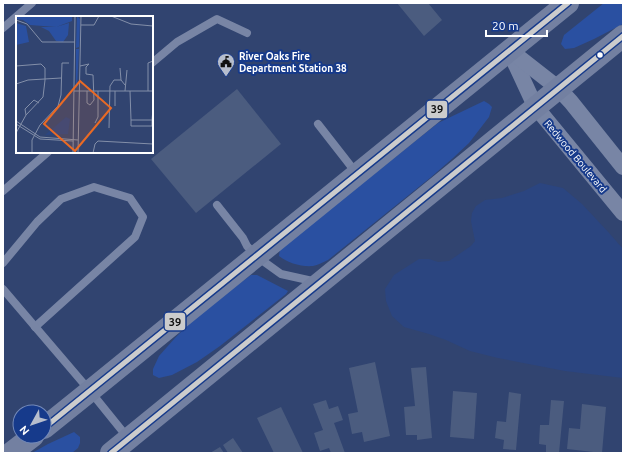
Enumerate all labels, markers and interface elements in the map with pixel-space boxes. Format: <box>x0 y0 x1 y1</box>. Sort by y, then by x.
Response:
scale bar <box>486 12 547 38</box>
inset map <box>16 16 153 153</box>
text: 20 m <box>492 19 519 32</box>
unlabelled marker <box>595 50 605 60</box>
place label: River Oaks Fire Department Station 38 <box>239 51 347 74</box>
public building icon: River Oaks Fire Department Station 38 <box>216 52 236 77</box>
line badge: 39 <box>426 100 448 119</box>
text: 39 <box>431 103 443 115</box>
street label: Redwood Boulevard <box>542 118 609 195</box>
line badge: 39 <box>164 312 186 331</box>
text: 39 <box>169 316 181 328</box>
north arrow <box>12 404 52 444</box>
text: N <box>17 423 32 437</box>

